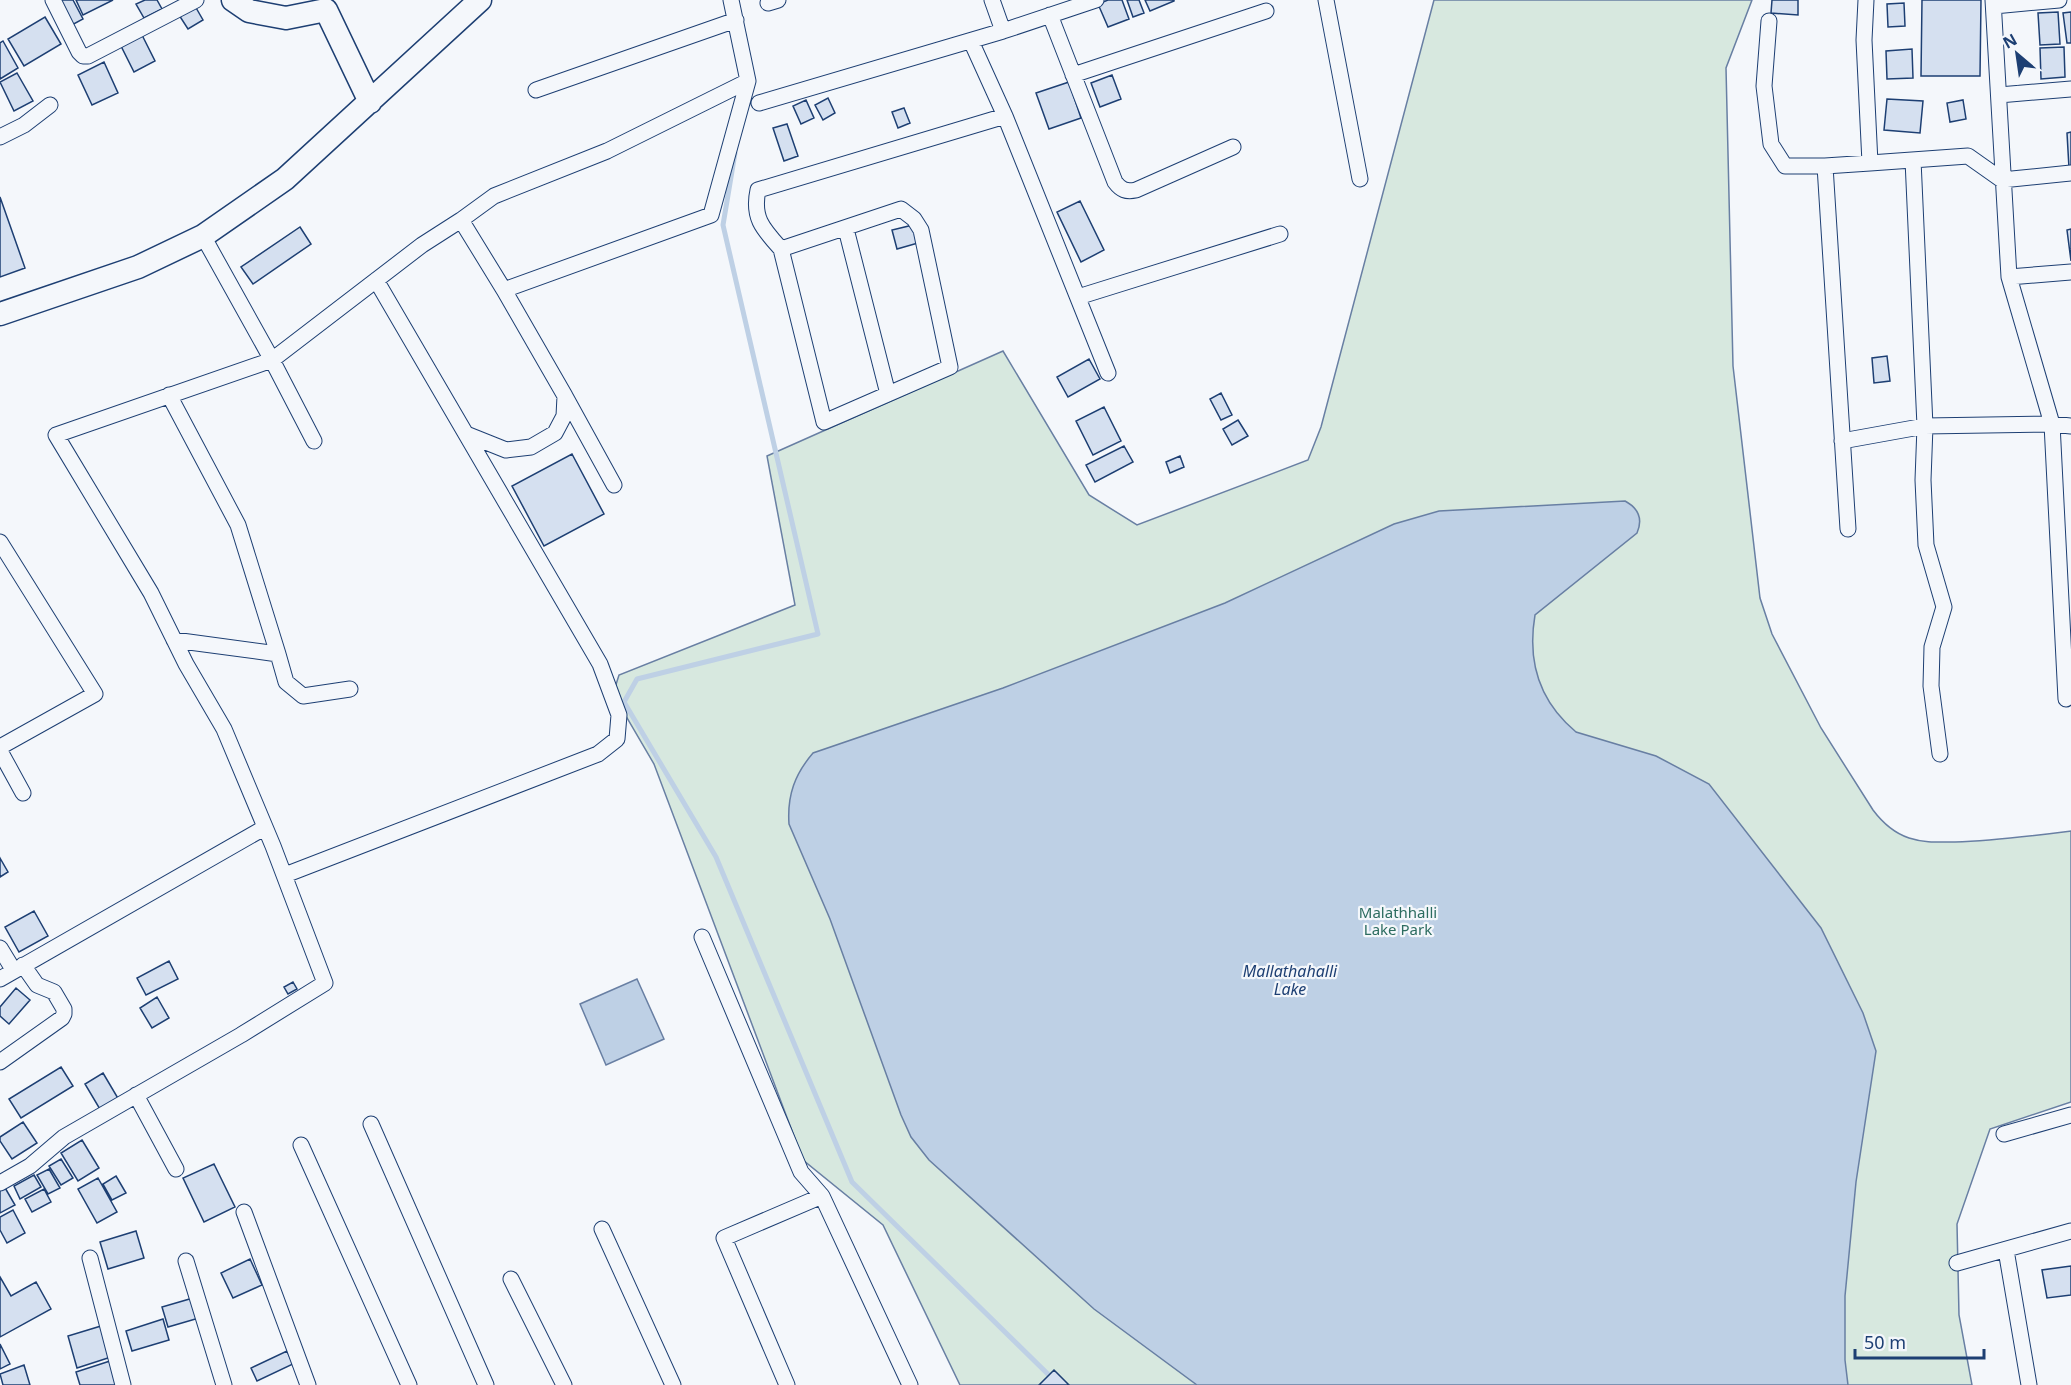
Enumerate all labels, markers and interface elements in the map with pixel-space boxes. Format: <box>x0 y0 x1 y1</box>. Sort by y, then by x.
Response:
north arrow <box>1987 24 2047 84</box>
text: N <box>1999 28 2021 54</box>
park label: Malathhalli Lake Park <box>1359 902 1437 939</box>
water label: Mallathahalli Lake <box>1243 960 1338 1000</box>
scale bar <box>1855 1322 1984 1360</box>
text: 50 m <box>1864 1330 1906 1354</box>

